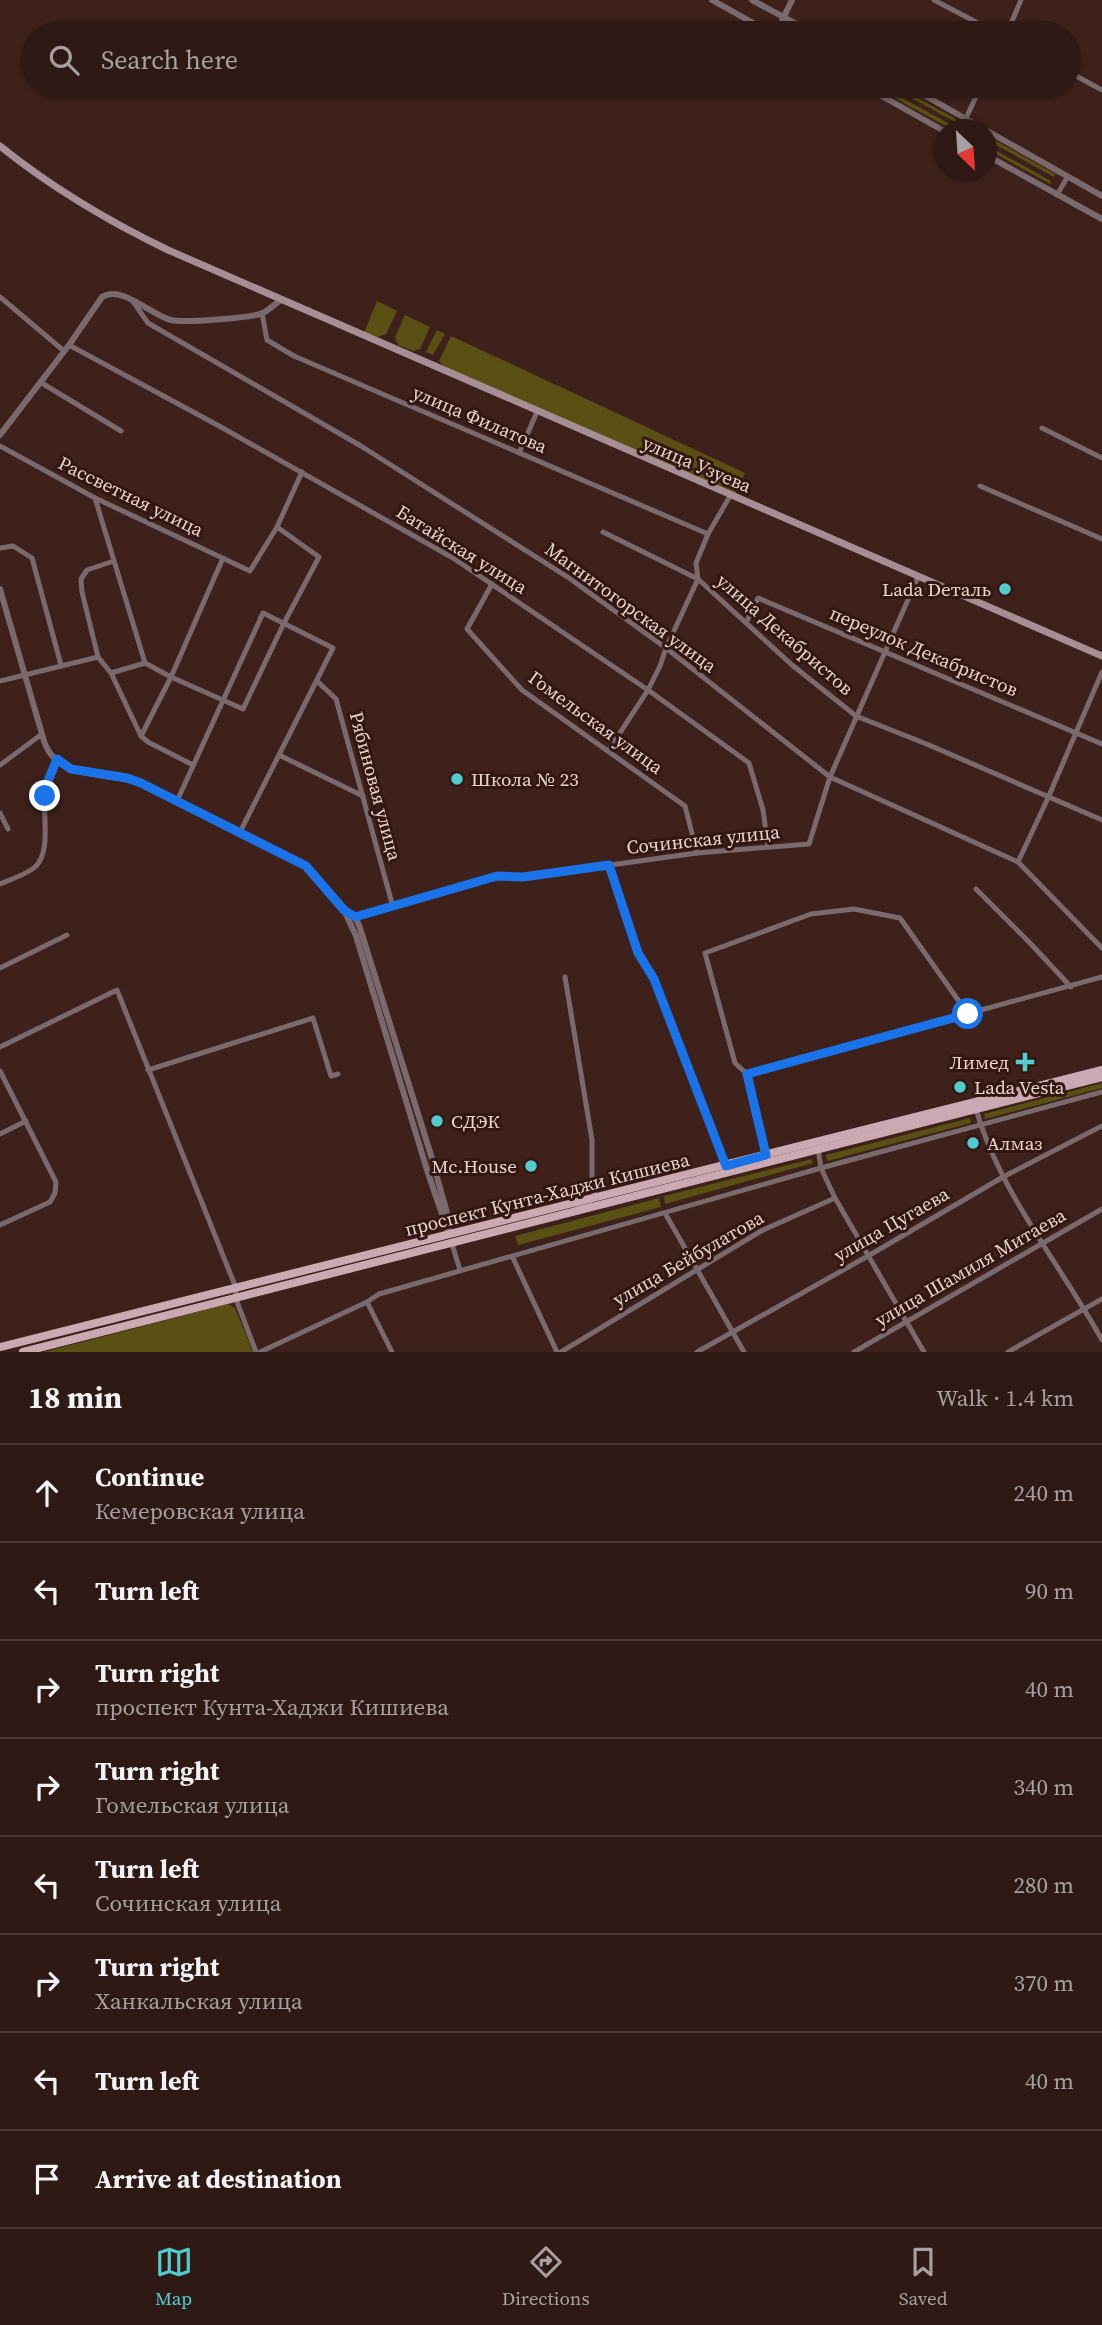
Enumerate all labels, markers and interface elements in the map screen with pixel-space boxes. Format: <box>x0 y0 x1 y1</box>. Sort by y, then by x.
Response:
search box <box>21 21 1081 98</box>
icon: search <box>45 41 83 79</box>
text: Search here <box>101 42 238 78</box>
north arrow <box>934 119 997 182</box>
street label: улица Филатова <box>409 379 552 459</box>
street label: улица Узуева <box>639 429 756 499</box>
street label: Рассветная улица <box>54 450 208 543</box>
street label: Батайская улица <box>392 498 533 600</box>
street label: Магнитогорская улица <box>540 536 722 678</box>
street label: улица Декабристов <box>711 567 859 701</box>
place label: Lada Dеталь <box>882 576 991 602</box>
marker: Lada Dеталь <box>997 581 1013 597</box>
street label: переулок Декабристов <box>826 600 1022 703</box>
street label: Гомельская улица <box>523 664 669 780</box>
street label: Рябиновая улица <box>344 709 408 864</box>
place label: Школа № 23 <box>471 766 579 792</box>
marker: Школа № 23 <box>449 771 465 787</box>
route end <box>29 780 60 811</box>
street label: Сочинская улица <box>625 818 781 860</box>
route start <box>952 998 983 1029</box>
place label: Лимед <box>950 1049 1009 1075</box>
marker: Лимед <box>1015 1052 1035 1072</box>
place label: Lada Vesta <box>974 1074 1065 1100</box>
marker: Lada Vesta <box>952 1079 968 1095</box>
place label: СДЭК <box>451 1108 500 1134</box>
marker: СДЭК <box>429 1113 445 1129</box>
place label: Алмаз <box>987 1130 1043 1156</box>
marker: Алмаз <box>965 1135 981 1151</box>
street label: проспект Кунта-Хаджи Кишиева <box>402 1146 692 1242</box>
place label: Mc.House <box>431 1153 517 1179</box>
marker: Mc.House <box>523 1158 539 1174</box>
street label: улица Цугаева <box>828 1180 954 1268</box>
street label: улица Шамиля Митаева <box>870 1201 1071 1332</box>
street label: улица Бейбулатова <box>608 1204 769 1312</box>
text: 18 min <box>28 1377 122 1418</box>
text: Walk · 1.4 km <box>936 1382 1074 1414</box>
text: Continue <box>95 1459 204 1495</box>
icon: ahead <box>28 1474 66 1512</box>
text: 240 m <box>1013 1477 1074 1509</box>
text: Кемеровская улица <box>95 1495 305 1527</box>
icon: left <box>28 1572 66 1610</box>
text: Turn left <box>95 1573 199 1609</box>
text: 90 m <box>1025 1575 1074 1607</box>
text: Turn right <box>95 1655 219 1691</box>
icon: right <box>28 1670 66 1708</box>
text: 40 m <box>1025 1673 1074 1705</box>
text: проспект Кунта-Хаджи Кишиева <box>95 1691 449 1723</box>
text: Turn right <box>95 1753 219 1789</box>
icon: right <box>28 1768 66 1806</box>
text: 340 m <box>1013 1771 1074 1803</box>
text: Гомельская улица <box>95 1789 290 1821</box>
text: Turn left <box>95 1851 199 1887</box>
icon: left <box>28 1866 66 1904</box>
text: 280 m <box>1013 1869 1074 1901</box>
text: Сочинская улица <box>95 1887 281 1919</box>
text: Turn right <box>95 1949 219 1985</box>
icon: right <box>28 1964 66 2002</box>
text: 370 m <box>1013 1967 1074 1999</box>
text: Ханкальская улица <box>95 1985 303 2017</box>
icon: left <box>28 2062 66 2100</box>
text: Turn left <box>95 2063 199 2099</box>
text: 40 m <box>1025 2065 1074 2097</box>
icon: arrive <box>28 2160 66 2198</box>
text: Arrive at destination <box>95 2161 342 2197</box>
tab: Map <box>155 2243 193 2311</box>
tab: Directions <box>502 2243 590 2311</box>
tab: Saved <box>899 2243 947 2311</box>

